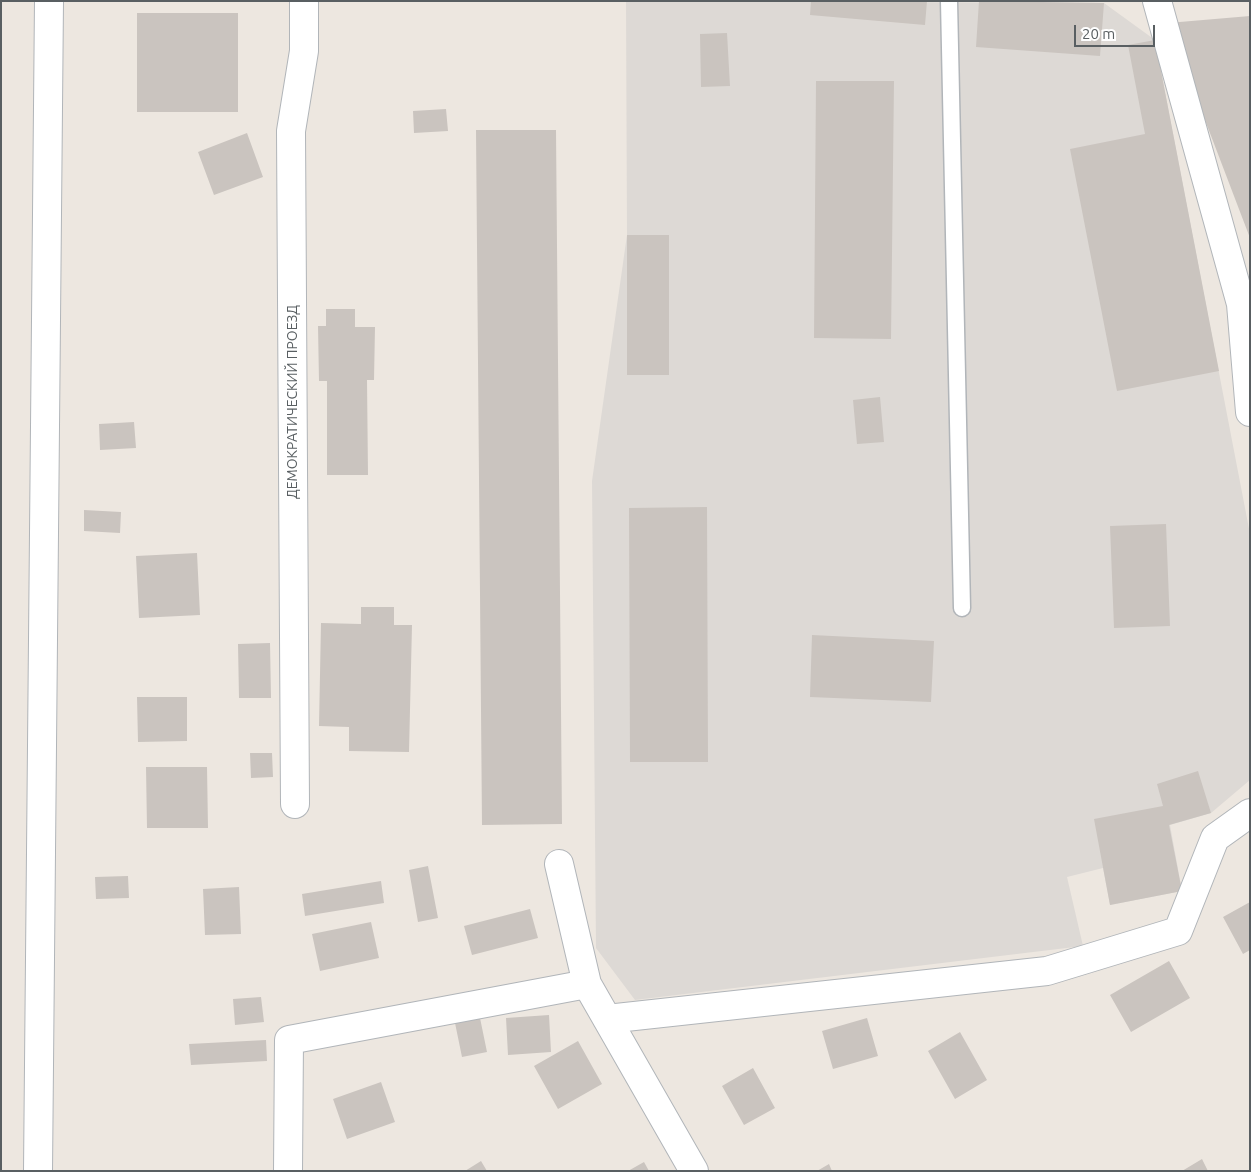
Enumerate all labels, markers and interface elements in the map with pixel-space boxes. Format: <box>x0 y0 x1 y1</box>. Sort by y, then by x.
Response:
scale bar <box>1076 15 1157 47</box>
text: 20 m <box>1082 25 1115 42</box>
street label: ДЕМОКРАТИЧЕСКИЙ ПРОЕЗД <box>284 305 300 499</box>

